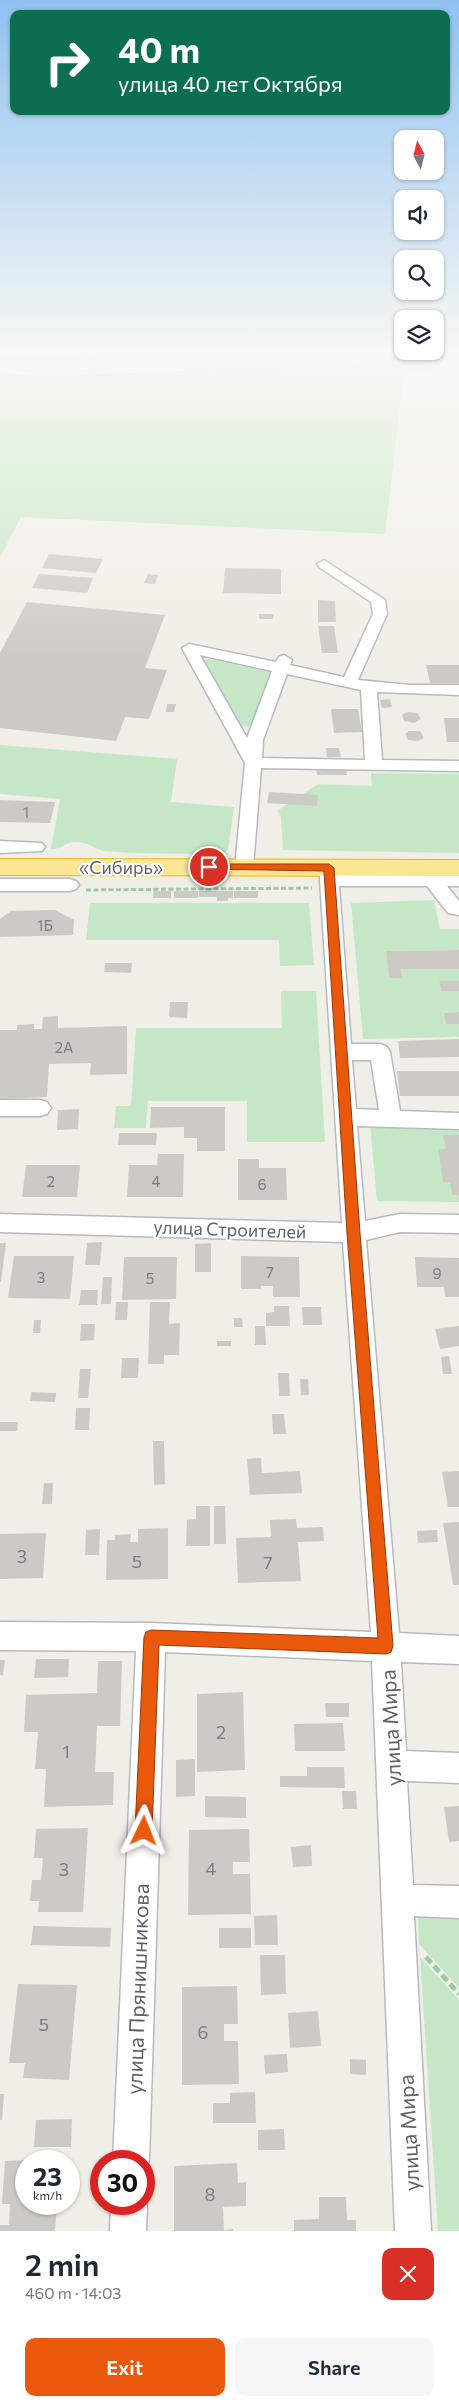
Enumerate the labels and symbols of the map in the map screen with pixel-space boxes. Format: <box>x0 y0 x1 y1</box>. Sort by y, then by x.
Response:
north arrow <box>394 130 444 180</box>
house number: 1 <box>23 803 29 821</box>
pin <box>188 846 230 888</box>
street label: «Сибирь» <box>79 856 163 878</box>
house number: 1Б <box>37 916 53 934</box>
house number: 2А <box>55 1038 73 1056</box>
house number: 2 <box>47 1172 55 1190</box>
house number: 4 <box>152 1172 161 1190</box>
house number: 6 <box>257 1175 267 1193</box>
street label: улица Строителей <box>153 1215 307 1243</box>
house number: 7 <box>266 1263 274 1281</box>
house number: 9 <box>432 1264 442 1282</box>
house number: 3 <box>37 1268 45 1286</box>
house number: 5 <box>146 1269 154 1287</box>
house number: 3 <box>17 1545 27 1567</box>
house number: 5 <box>132 1550 142 1572</box>
house number: 7 <box>263 1551 273 1573</box>
street label: улица Мира <box>374 1669 406 1787</box>
house number: 2 <box>216 1721 226 1743</box>
house number: 1 <box>62 1740 70 1762</box>
position arrow <box>117 1804 169 1856</box>
house number: 4 <box>206 1857 217 1879</box>
house number: 3 <box>59 1858 69 1880</box>
street label: улица Прянишникова <box>121 1883 153 2095</box>
house number: 5 <box>39 2013 49 2035</box>
house number: 6 <box>198 2021 208 2043</box>
street label: улица Мира <box>392 2074 424 2192</box>
speed limit sign: 30 <box>90 2150 155 2215</box>
house number: 8 <box>205 2183 216 2205</box>

